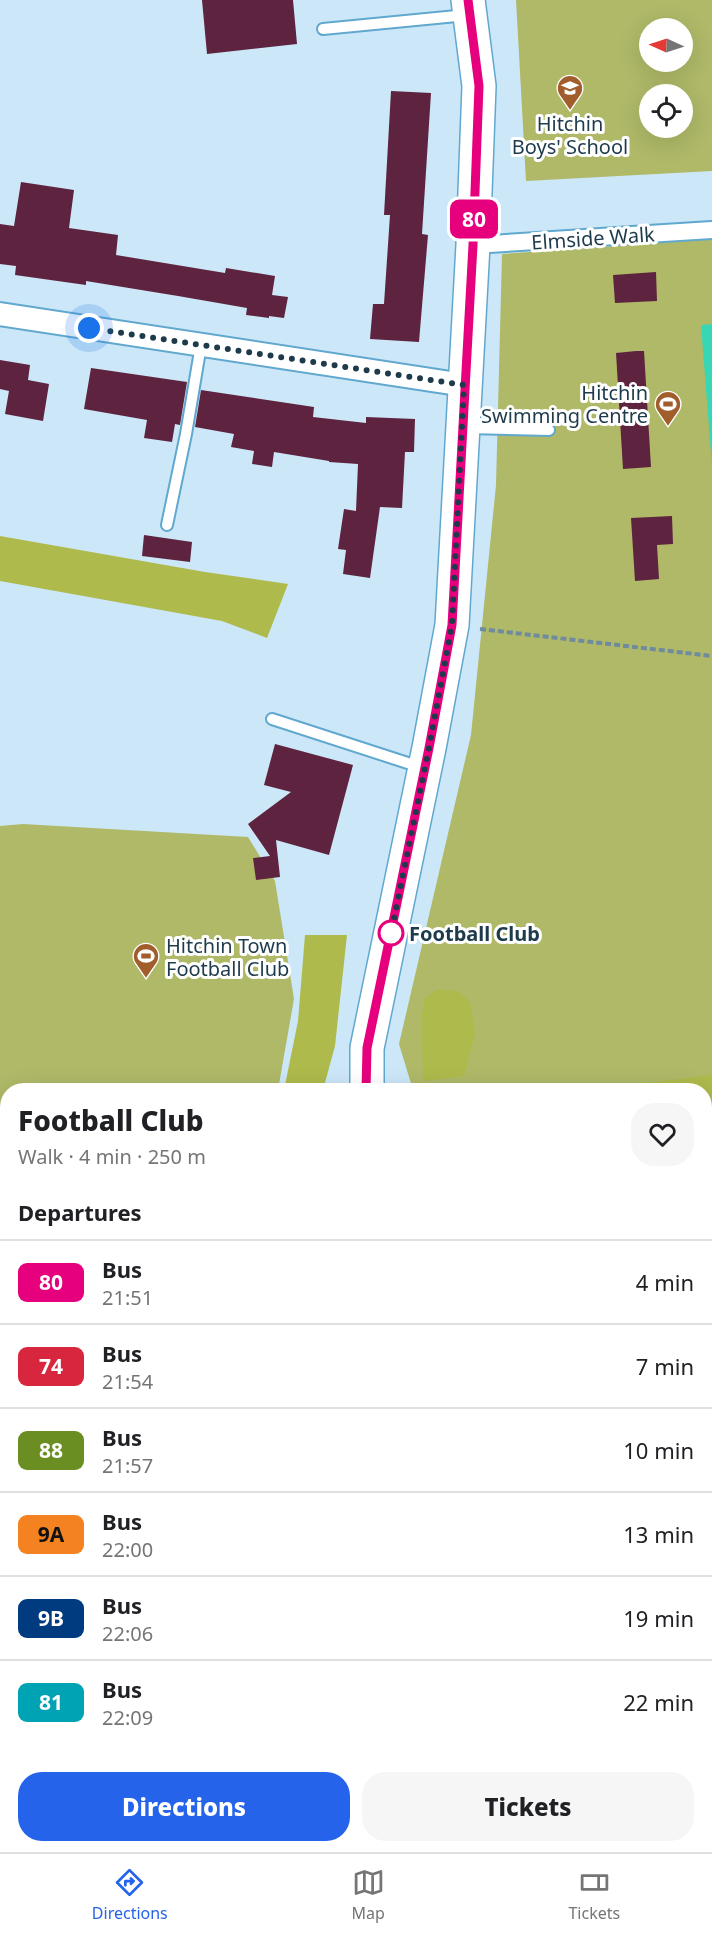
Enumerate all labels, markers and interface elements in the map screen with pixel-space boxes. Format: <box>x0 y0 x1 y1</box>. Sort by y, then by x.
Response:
north arrow <box>639 18 693 72</box>
map controls <box>639 18 693 138</box>
school or university icon: Hitchin Boys' School <box>555 73 585 111</box>
button: locate <box>639 84 693 138</box>
place label: Hitchin Boys' School <box>512 110 628 160</box>
line badge: 80 <box>447 200 501 238</box>
text: 80 <box>462 205 486 233</box>
street label: Elmside Walk <box>530 220 656 256</box>
your location <box>74 313 104 343</box>
place label: Hitchin Swimming Centre <box>481 379 648 429</box>
sports icon: Hitchin Swimming Centre <box>653 389 683 427</box>
marker: Football Club <box>378 920 404 946</box>
place label: Football Club <box>409 920 540 947</box>
place label: Hitchin Town Football Club <box>166 932 289 982</box>
sports icon: Hitchin Town Football Club <box>131 941 161 979</box>
text: Football Club <box>18 1101 204 1139</box>
button: heart <box>631 1103 694 1166</box>
text: Walk · 4 min · 250 m <box>18 1143 206 1170</box>
text: Departures <box>18 1197 142 1227</box>
text: Bus <box>102 1254 142 1284</box>
text: 4 min <box>636 1267 694 1297</box>
text: 80 <box>39 1268 63 1296</box>
text: 21:51 <box>102 1284 153 1311</box>
text: Bus <box>102 1338 142 1368</box>
text: 7 min <box>636 1351 694 1381</box>
text: 74 <box>39 1352 63 1380</box>
text: 21:54 <box>102 1368 153 1395</box>
text: Bus <box>102 1422 142 1452</box>
text: 10 min <box>623 1435 694 1465</box>
text: 88 <box>39 1436 63 1464</box>
text: 21:57 <box>102 1452 153 1479</box>
text: Bus <box>102 1506 142 1536</box>
text: 13 min <box>623 1519 694 1549</box>
text: 9A <box>38 1520 64 1548</box>
text: 22:00 <box>102 1536 153 1563</box>
text: Bus <box>102 1590 142 1620</box>
text: 19 min <box>623 1603 694 1633</box>
text: 9B <box>38 1604 64 1632</box>
text: 22:06 <box>102 1620 153 1647</box>
text: Bus <box>102 1674 142 1704</box>
text: 22 min <box>623 1687 694 1717</box>
text: 81 <box>39 1688 63 1716</box>
text: 22:09 <box>102 1704 153 1731</box>
button: Directions <box>18 1772 350 1841</box>
button: Tickets <box>362 1772 694 1841</box>
tab: Directions <box>92 1866 168 1924</box>
tab: Map <box>351 1866 385 1924</box>
tab: Tickets <box>568 1866 620 1924</box>

